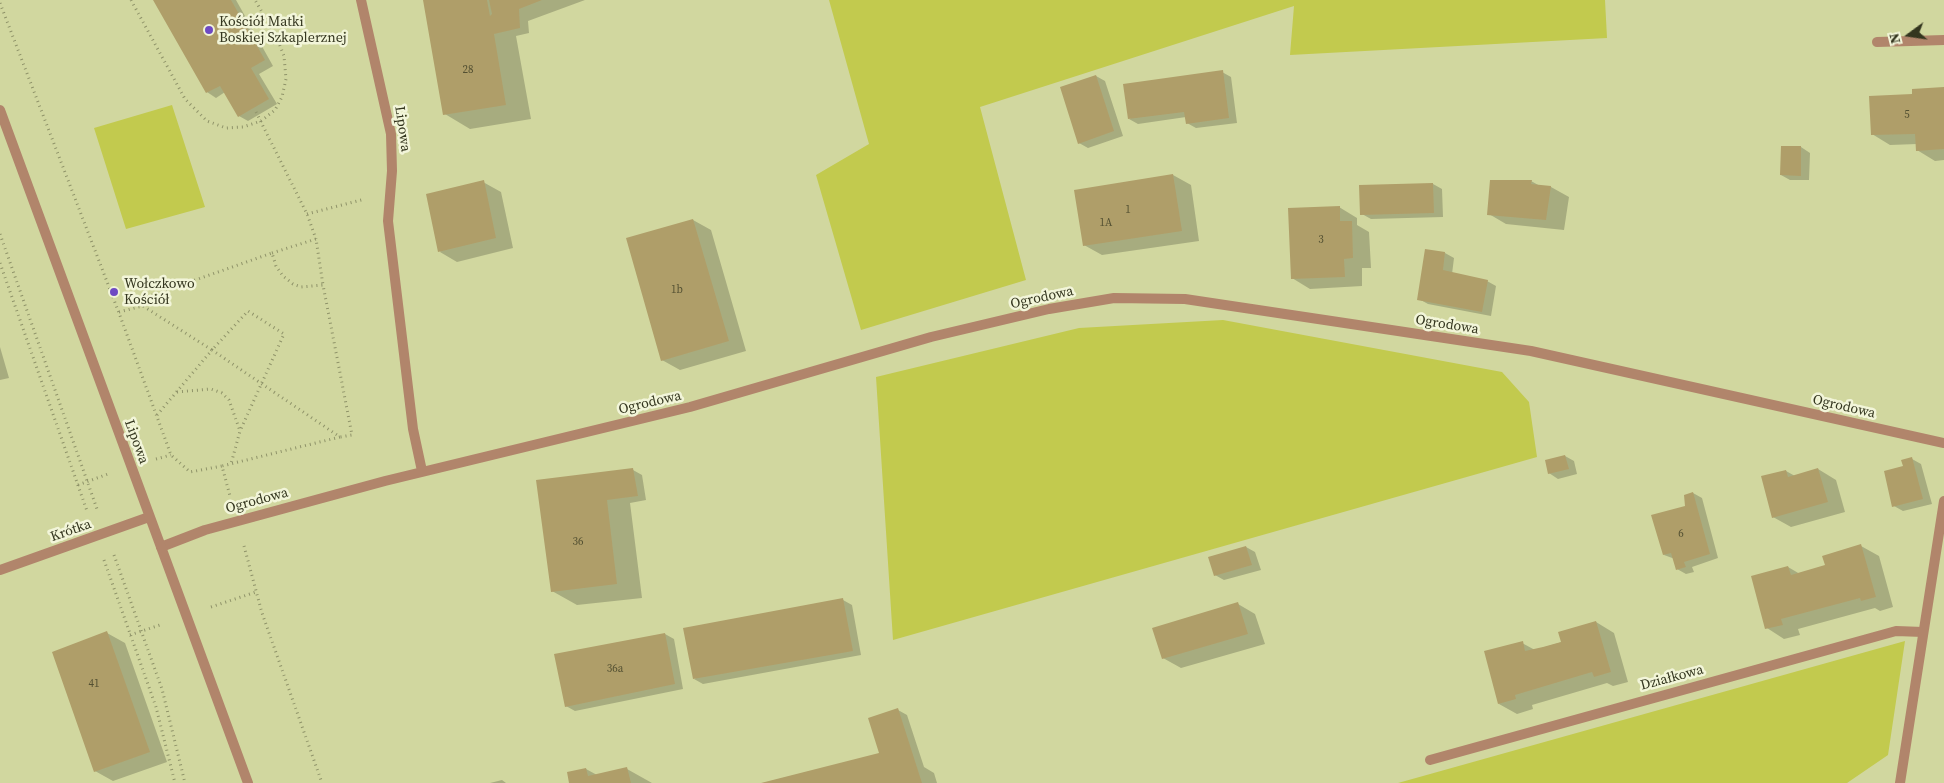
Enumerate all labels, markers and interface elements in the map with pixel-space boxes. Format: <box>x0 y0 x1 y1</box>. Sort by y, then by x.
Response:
north arrow <box>1884 10 1934 60</box>
place label: Kościół Matki Boskiej Szkaplerznej <box>219 14 347 46</box>
marker: Kościół Matki Boskiej Szkaplerznej <box>203 24 215 36</box>
text: N <box>1884 31 1905 46</box>
house number: 28 <box>463 63 473 77</box>
street label: Lipowa <box>390 105 414 153</box>
house number: 5 <box>1904 108 1910 122</box>
house number: 1 <box>1125 203 1131 217</box>
house number: 1A <box>1100 216 1112 230</box>
house number: 3 <box>1318 233 1324 247</box>
place label: Wołczkowo Kościół <box>124 276 195 308</box>
house number: 1b <box>671 283 683 297</box>
street label: Ogrodowa <box>1009 283 1075 313</box>
marker: Wołczkowo Kościół <box>108 286 120 298</box>
street label: Ogrodowa <box>1414 312 1480 338</box>
street label: Ogrodowa <box>617 388 683 418</box>
street label: Ogrodowa <box>1811 392 1877 422</box>
street label: Lipowa <box>120 418 152 466</box>
street label: Ogrodowa <box>224 485 290 517</box>
street label: Krótka <box>48 516 94 546</box>
house number: 6 <box>1678 527 1684 541</box>
house number: 36 <box>573 535 583 549</box>
house number: 36a <box>607 662 623 676</box>
street label: Działkowa <box>1639 662 1705 694</box>
house number: 41 <box>89 677 99 691</box>

